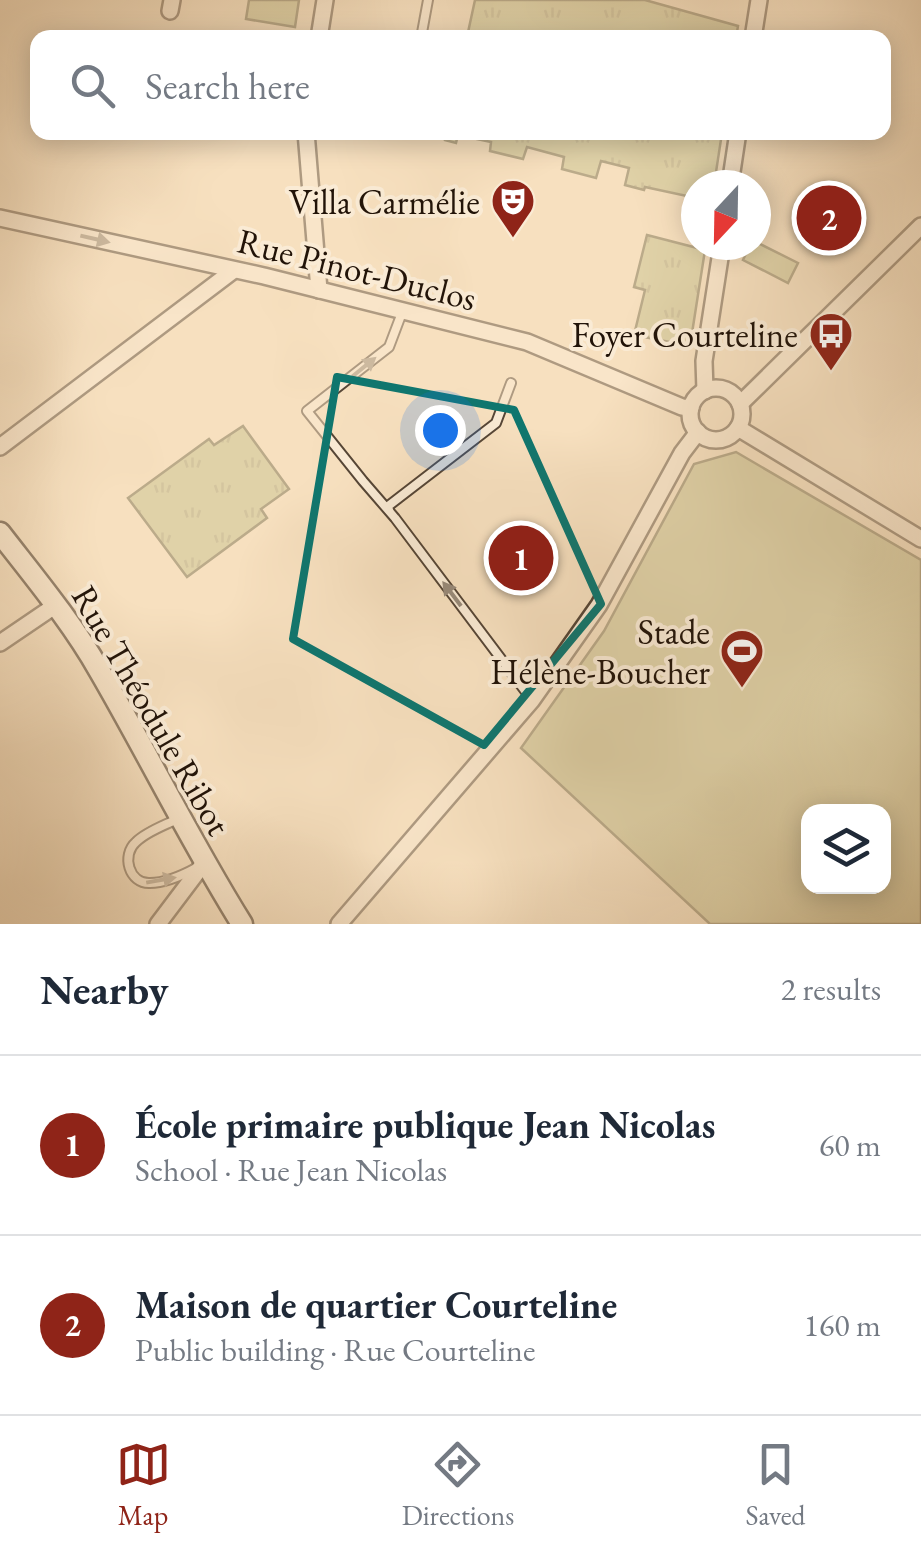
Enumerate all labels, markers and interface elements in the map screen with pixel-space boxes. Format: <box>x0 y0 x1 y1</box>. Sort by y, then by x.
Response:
search box <box>30 30 891 140</box>
icon: search <box>65 58 120 113</box>
text: Search here <box>145 61 310 110</box>
north arrow <box>681 170 771 260</box>
theatre icon: Villa Carmélie <box>490 178 536 239</box>
place label: Villa Carmélie <box>289 179 480 224</box>
pin: 2 <box>796 180 862 256</box>
street label: Rue Pinot-Duclos <box>233 218 481 320</box>
one-way arrow <box>80 232 111 247</box>
bus stop icon: Foyer Courteline <box>808 311 854 372</box>
place label: Foyer Courteline <box>572 312 798 357</box>
one-way arrow <box>352 357 377 378</box>
your location <box>415 405 466 456</box>
pin: 1 <box>488 520 554 596</box>
street label: Rue Théodule Ribot <box>62 577 242 843</box>
one-way arrow <box>443 581 463 607</box>
place label: Stade Hélène-Boucher <box>490 609 710 694</box>
sports icon: Stade Hélène-Boucher <box>719 628 765 689</box>
map controls <box>801 804 891 894</box>
button: layers <box>801 804 891 894</box>
one-way arrow <box>146 871 177 887</box>
text: Nearby <box>40 962 169 1017</box>
text: 2 results <box>781 968 881 1010</box>
text: École primaire publique Jean Nicolas <box>135 1100 715 1149</box>
text: 1 <box>64 1124 81 1166</box>
text: 60 m <box>819 1124 881 1166</box>
text: School · Rue Jean Nicolas <box>135 1149 447 1191</box>
text: Maison de quartier Courteline <box>135 1280 617 1329</box>
text: 2 <box>64 1304 81 1346</box>
text: 160 m <box>804 1304 881 1346</box>
text: Public building · Rue Courteline <box>135 1329 535 1371</box>
tab: Map <box>116 1437 171 1533</box>
tab: Directions <box>402 1437 514 1533</box>
tab: Saved <box>745 1437 805 1533</box>

